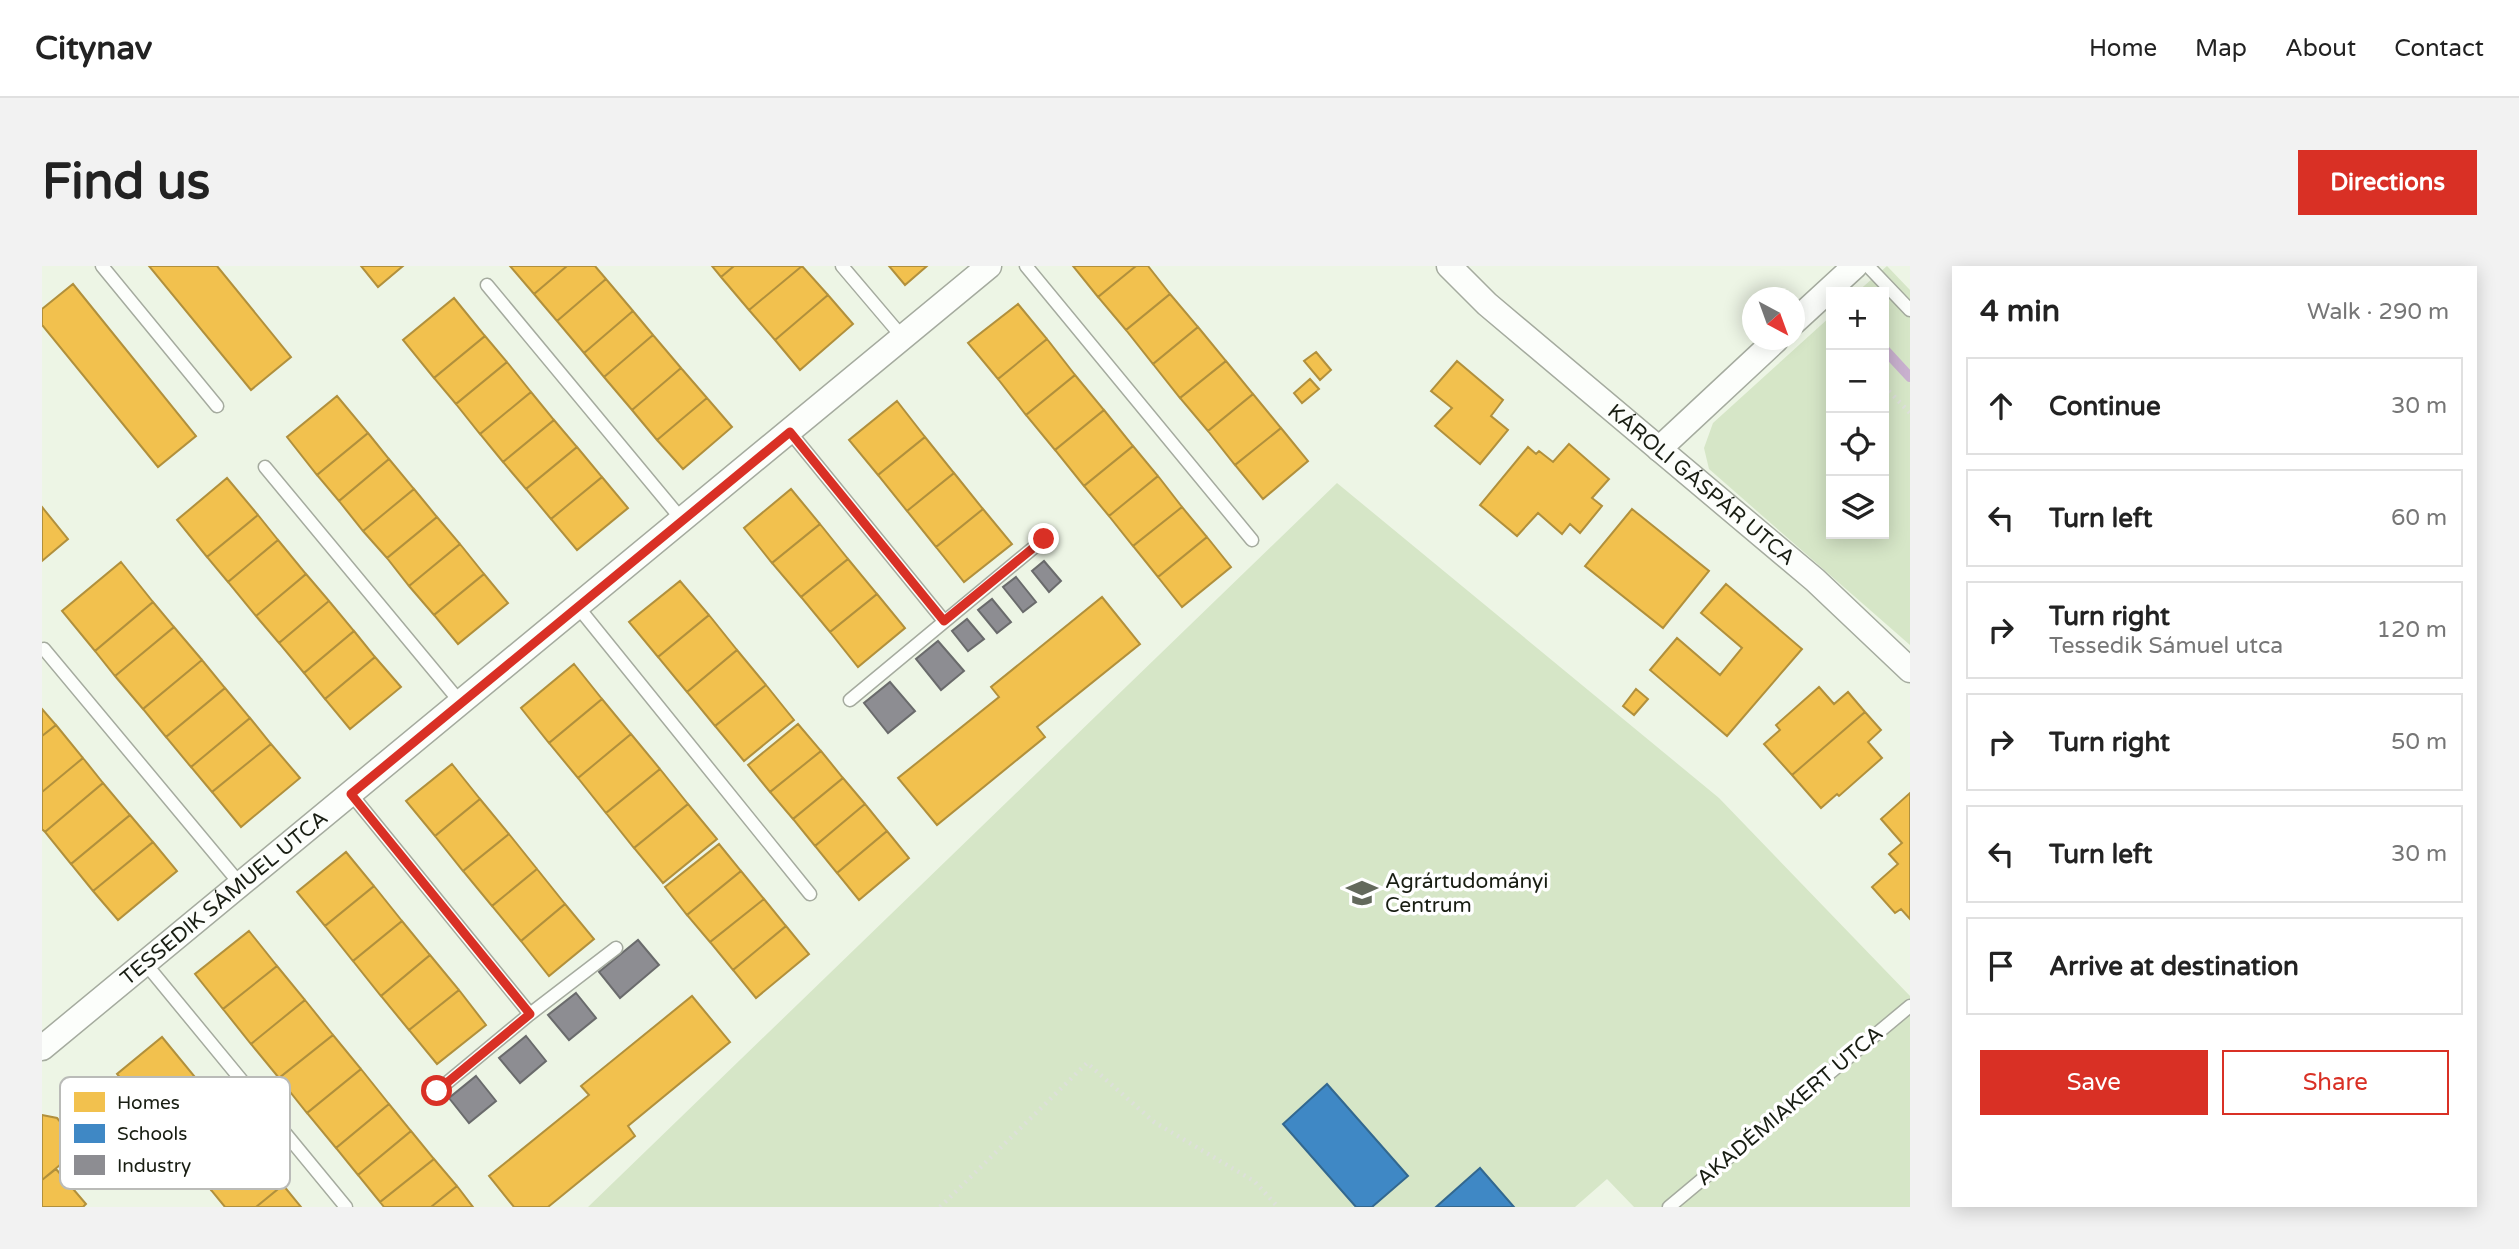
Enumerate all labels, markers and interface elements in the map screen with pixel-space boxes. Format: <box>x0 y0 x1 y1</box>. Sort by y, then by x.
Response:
text: Citynav <box>35 29 152 68</box>
text: Home <box>2089 34 2157 63</box>
text: Map <box>2195 34 2247 63</box>
text: About <box>2285 34 2356 63</box>
text: Contact <box>2394 34 2484 63</box>
button: Directions <box>2298 150 2477 215</box>
text: Find us <box>42 153 210 212</box>
north arrow <box>1742 287 1805 350</box>
map controls <box>1826 287 1889 539</box>
button: + <box>1826 287 1889 350</box>
text: 4 min <box>1980 293 2060 330</box>
text: Walk · 290 m <box>2307 298 2449 326</box>
button: − <box>1826 350 1889 413</box>
icon: ahead <box>1982 387 2020 425</box>
text: Continue <box>2049 391 2161 422</box>
text: 30 m <box>2391 392 2447 420</box>
street label: KÁROLI GÁSPÁR UTCA <box>1603 399 1800 570</box>
button: locate <box>1826 413 1889 476</box>
button: layers <box>1826 476 1889 539</box>
icon: left <box>1982 499 2020 537</box>
text: Turn left <box>2049 503 2152 534</box>
text: 60 m <box>2391 504 2447 532</box>
route end <box>1028 523 1059 554</box>
text: Turn right <box>2049 601 2170 632</box>
icon: right <box>1982 611 2020 649</box>
text: 120 m <box>2377 616 2447 644</box>
text: Tessedik Sámuel utca <box>2049 632 2283 660</box>
icon: right <box>1982 723 2020 761</box>
text: Turn right <box>2049 727 2170 758</box>
text: 50 m <box>2391 728 2447 756</box>
street label: TESSEDIK SÁMUEL UTCA <box>115 805 333 991</box>
icon: left <box>1982 835 2020 873</box>
text: Turn left <box>2049 839 2152 870</box>
text: 30 m <box>2391 840 2447 868</box>
place label: Agrártudományi Centrum <box>1385 869 1549 918</box>
school or university icon: Agrártudományi Centrum <box>1345 876 1379 910</box>
icon: arrive <box>1982 947 2020 985</box>
text: Arrive at destination <box>2049 951 2299 982</box>
street label: AKADÉMIAKERT UTCA <box>1692 1021 1888 1191</box>
button: Save <box>1980 1050 2208 1115</box>
button: Share <box>2222 1050 2449 1115</box>
route start <box>421 1075 452 1106</box>
legend <box>60 1077 290 1189</box>
text: Homes <box>117 1092 180 1114</box>
text: Schools <box>117 1123 187 1145</box>
text: Industry <box>117 1155 191 1177</box>

